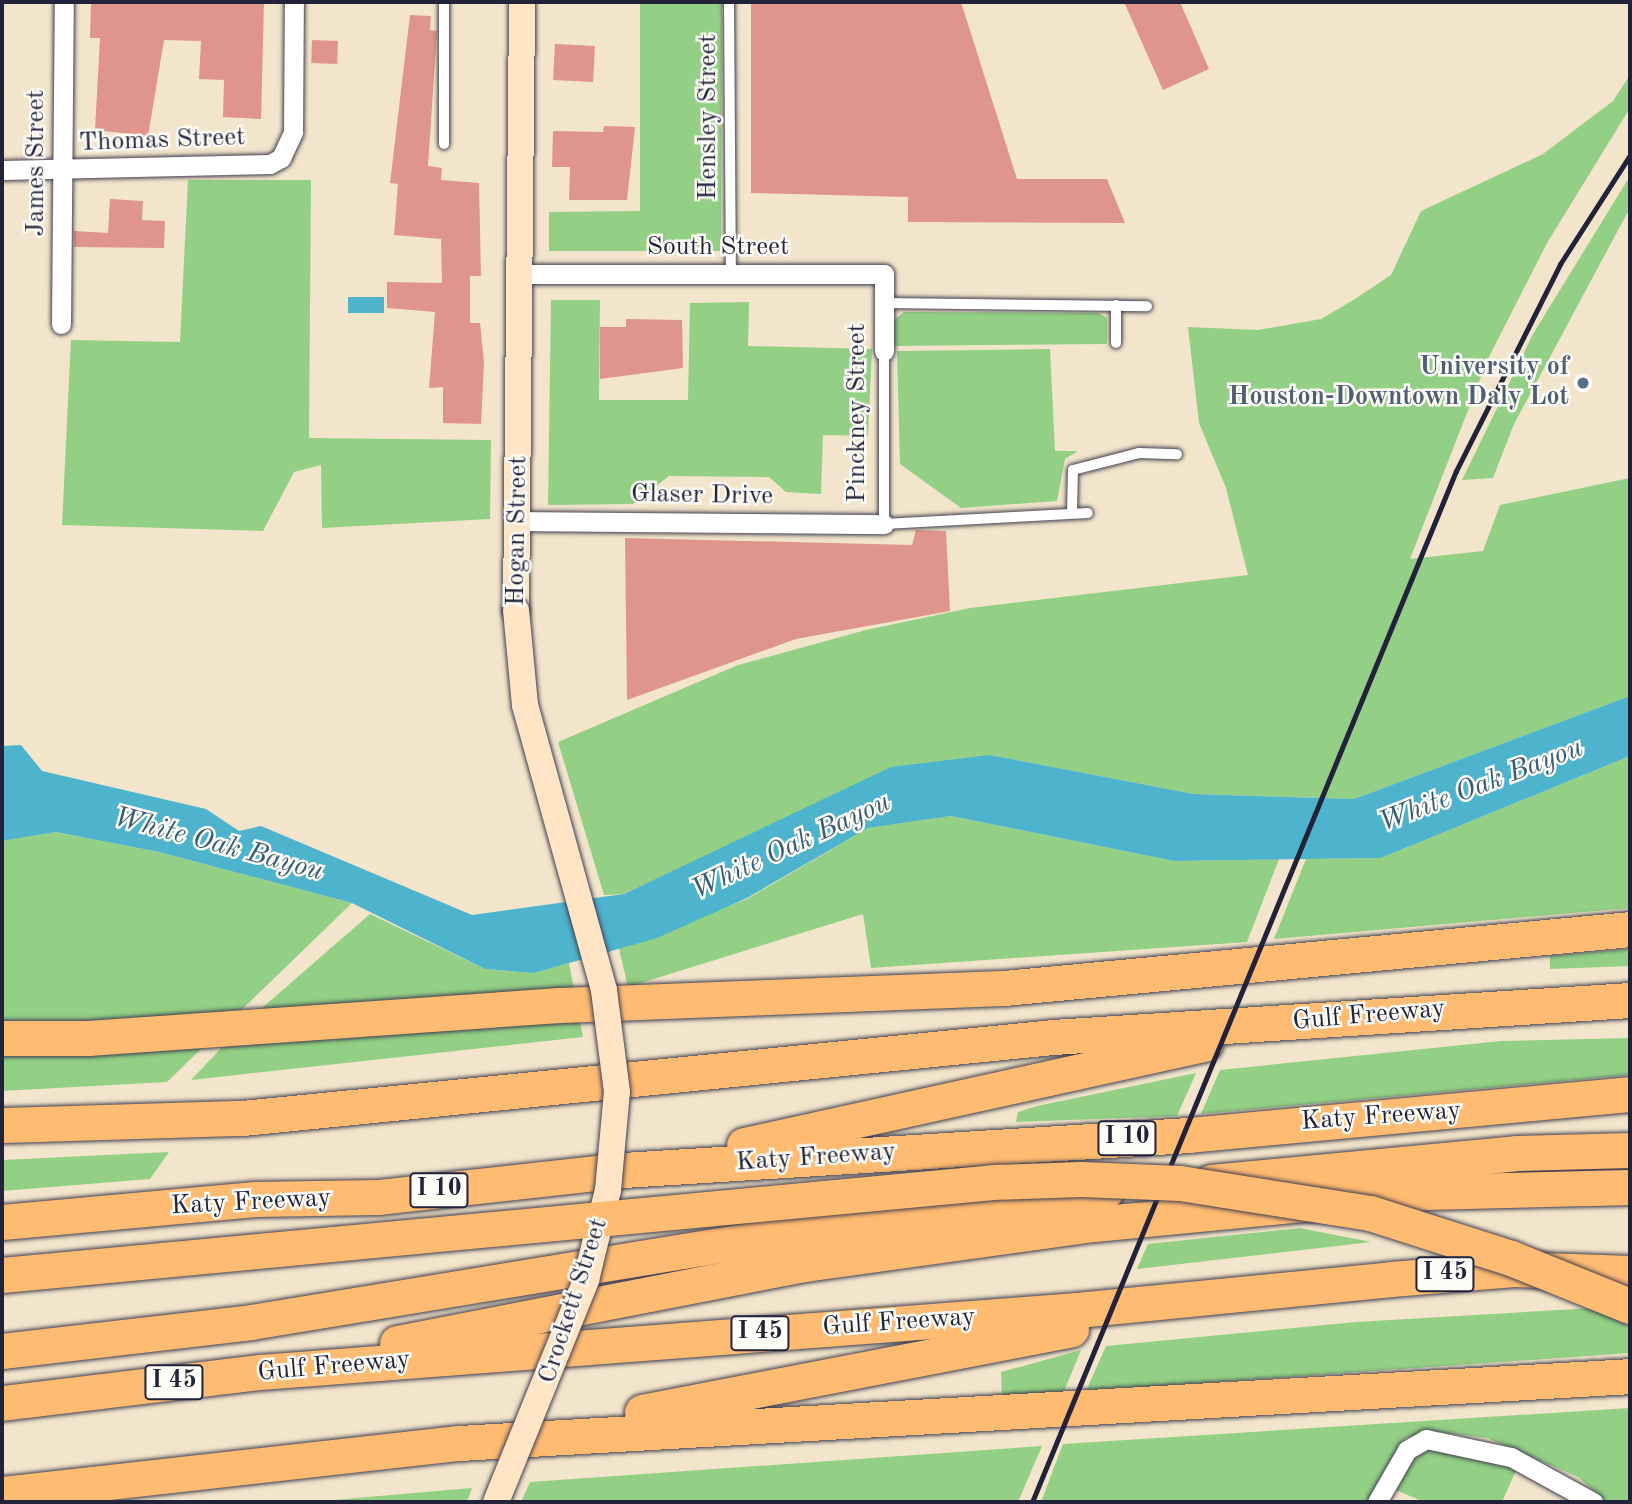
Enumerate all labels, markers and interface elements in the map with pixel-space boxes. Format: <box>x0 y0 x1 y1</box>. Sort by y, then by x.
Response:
street label: Hensley Street <box>693 34 725 200</box>
street label: James Street <box>21 90 53 236</box>
street label: Thomas Street <box>78 123 246 159</box>
street label: South Street <box>647 232 789 264</box>
street label: Pinckney Street <box>842 323 874 503</box>
place label: University of Houston-Downtown Daly Lot <box>1228 352 1569 414</box>
marker: University of Houston-Downtown Daly Lot <box>1575 375 1591 391</box>
street label: Hogan Street <box>501 455 535 607</box>
street label: Glaser Drive <box>631 479 773 513</box>
water label: White Oak Bayou <box>1374 732 1588 840</box>
water label: White Oak Bayou <box>686 786 896 908</box>
water label: White Oak Bayou <box>109 801 327 889</box>
street label: Gulf Freeway <box>1291 994 1447 1038</box>
street label: Katy Freeway <box>1300 1096 1462 1138</box>
road number: I 10 <box>1097 1118 1157 1158</box>
street label: Katy Freeway <box>735 1137 897 1179</box>
road number: I 10 <box>409 1170 469 1210</box>
street label: Katy Freeway <box>170 1183 332 1223</box>
street label: Crockett Street <box>533 1214 615 1388</box>
road number: I 45 <box>1415 1254 1475 1294</box>
street label: Gulf Freeway <box>822 1302 976 1344</box>
road number: I 45 <box>730 1312 790 1353</box>
street label: Gulf Freeway <box>256 1345 412 1389</box>
road number: I 45 <box>144 1362 204 1402</box>

